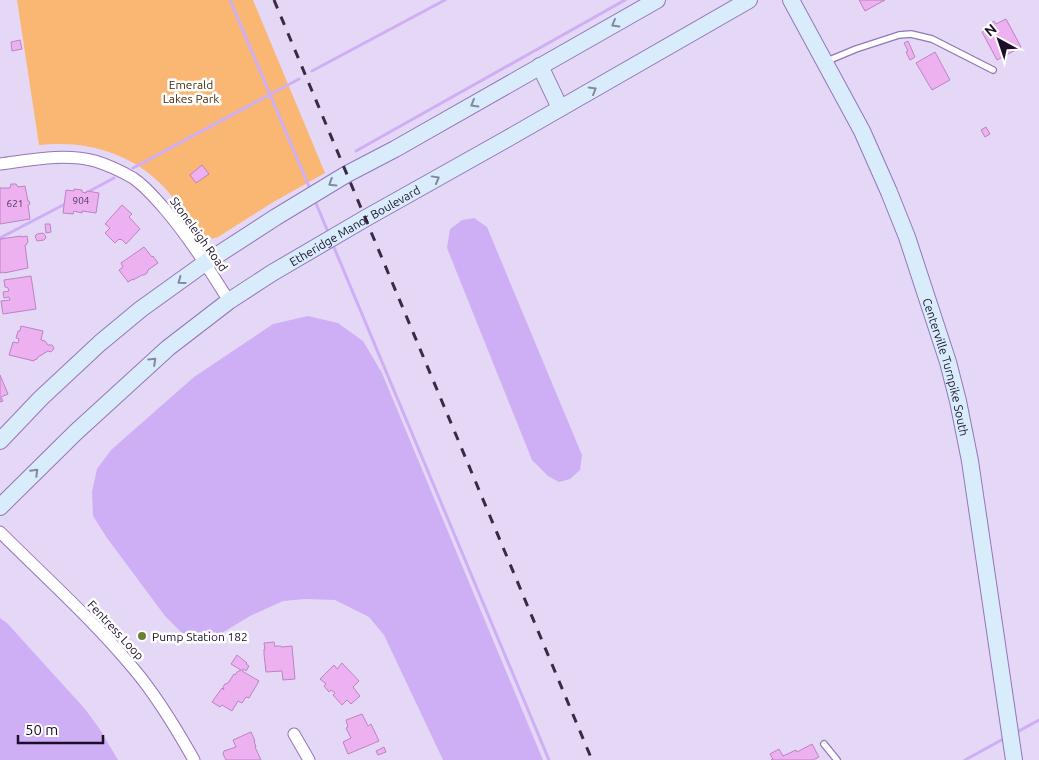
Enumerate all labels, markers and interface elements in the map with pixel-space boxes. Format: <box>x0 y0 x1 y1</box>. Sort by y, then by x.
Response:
north arrow <box>974 15 1024 65</box>
one-way arrow <box>611 18 620 28</box>
text: N <box>981 21 1000 40</box>
park label: Emerald Lakes Park <box>163 78 219 105</box>
one-way arrow <box>587 86 596 96</box>
one-way arrow <box>470 98 479 108</box>
one-way arrow <box>431 175 440 185</box>
one-way arrow <box>328 177 337 187</box>
street label: Etheridge Manor Boulevard <box>287 183 422 268</box>
street label: Stoneleigh Road <box>168 194 230 274</box>
house number: 904 <box>73 195 90 206</box>
house number: 621 <box>7 198 23 209</box>
one-way arrow <box>177 275 186 284</box>
street label: Centerville Turnpike South <box>921 296 971 437</box>
one-way arrow <box>148 358 157 367</box>
one-way arrow <box>29 469 38 478</box>
street label: Fentress Loop <box>85 598 147 662</box>
marker: Pump Station 182 <box>136 630 148 642</box>
place label: Pump Station 182 <box>152 630 248 643</box>
scale bar <box>18 712 102 744</box>
text: 50 m <box>25 721 58 738</box>

